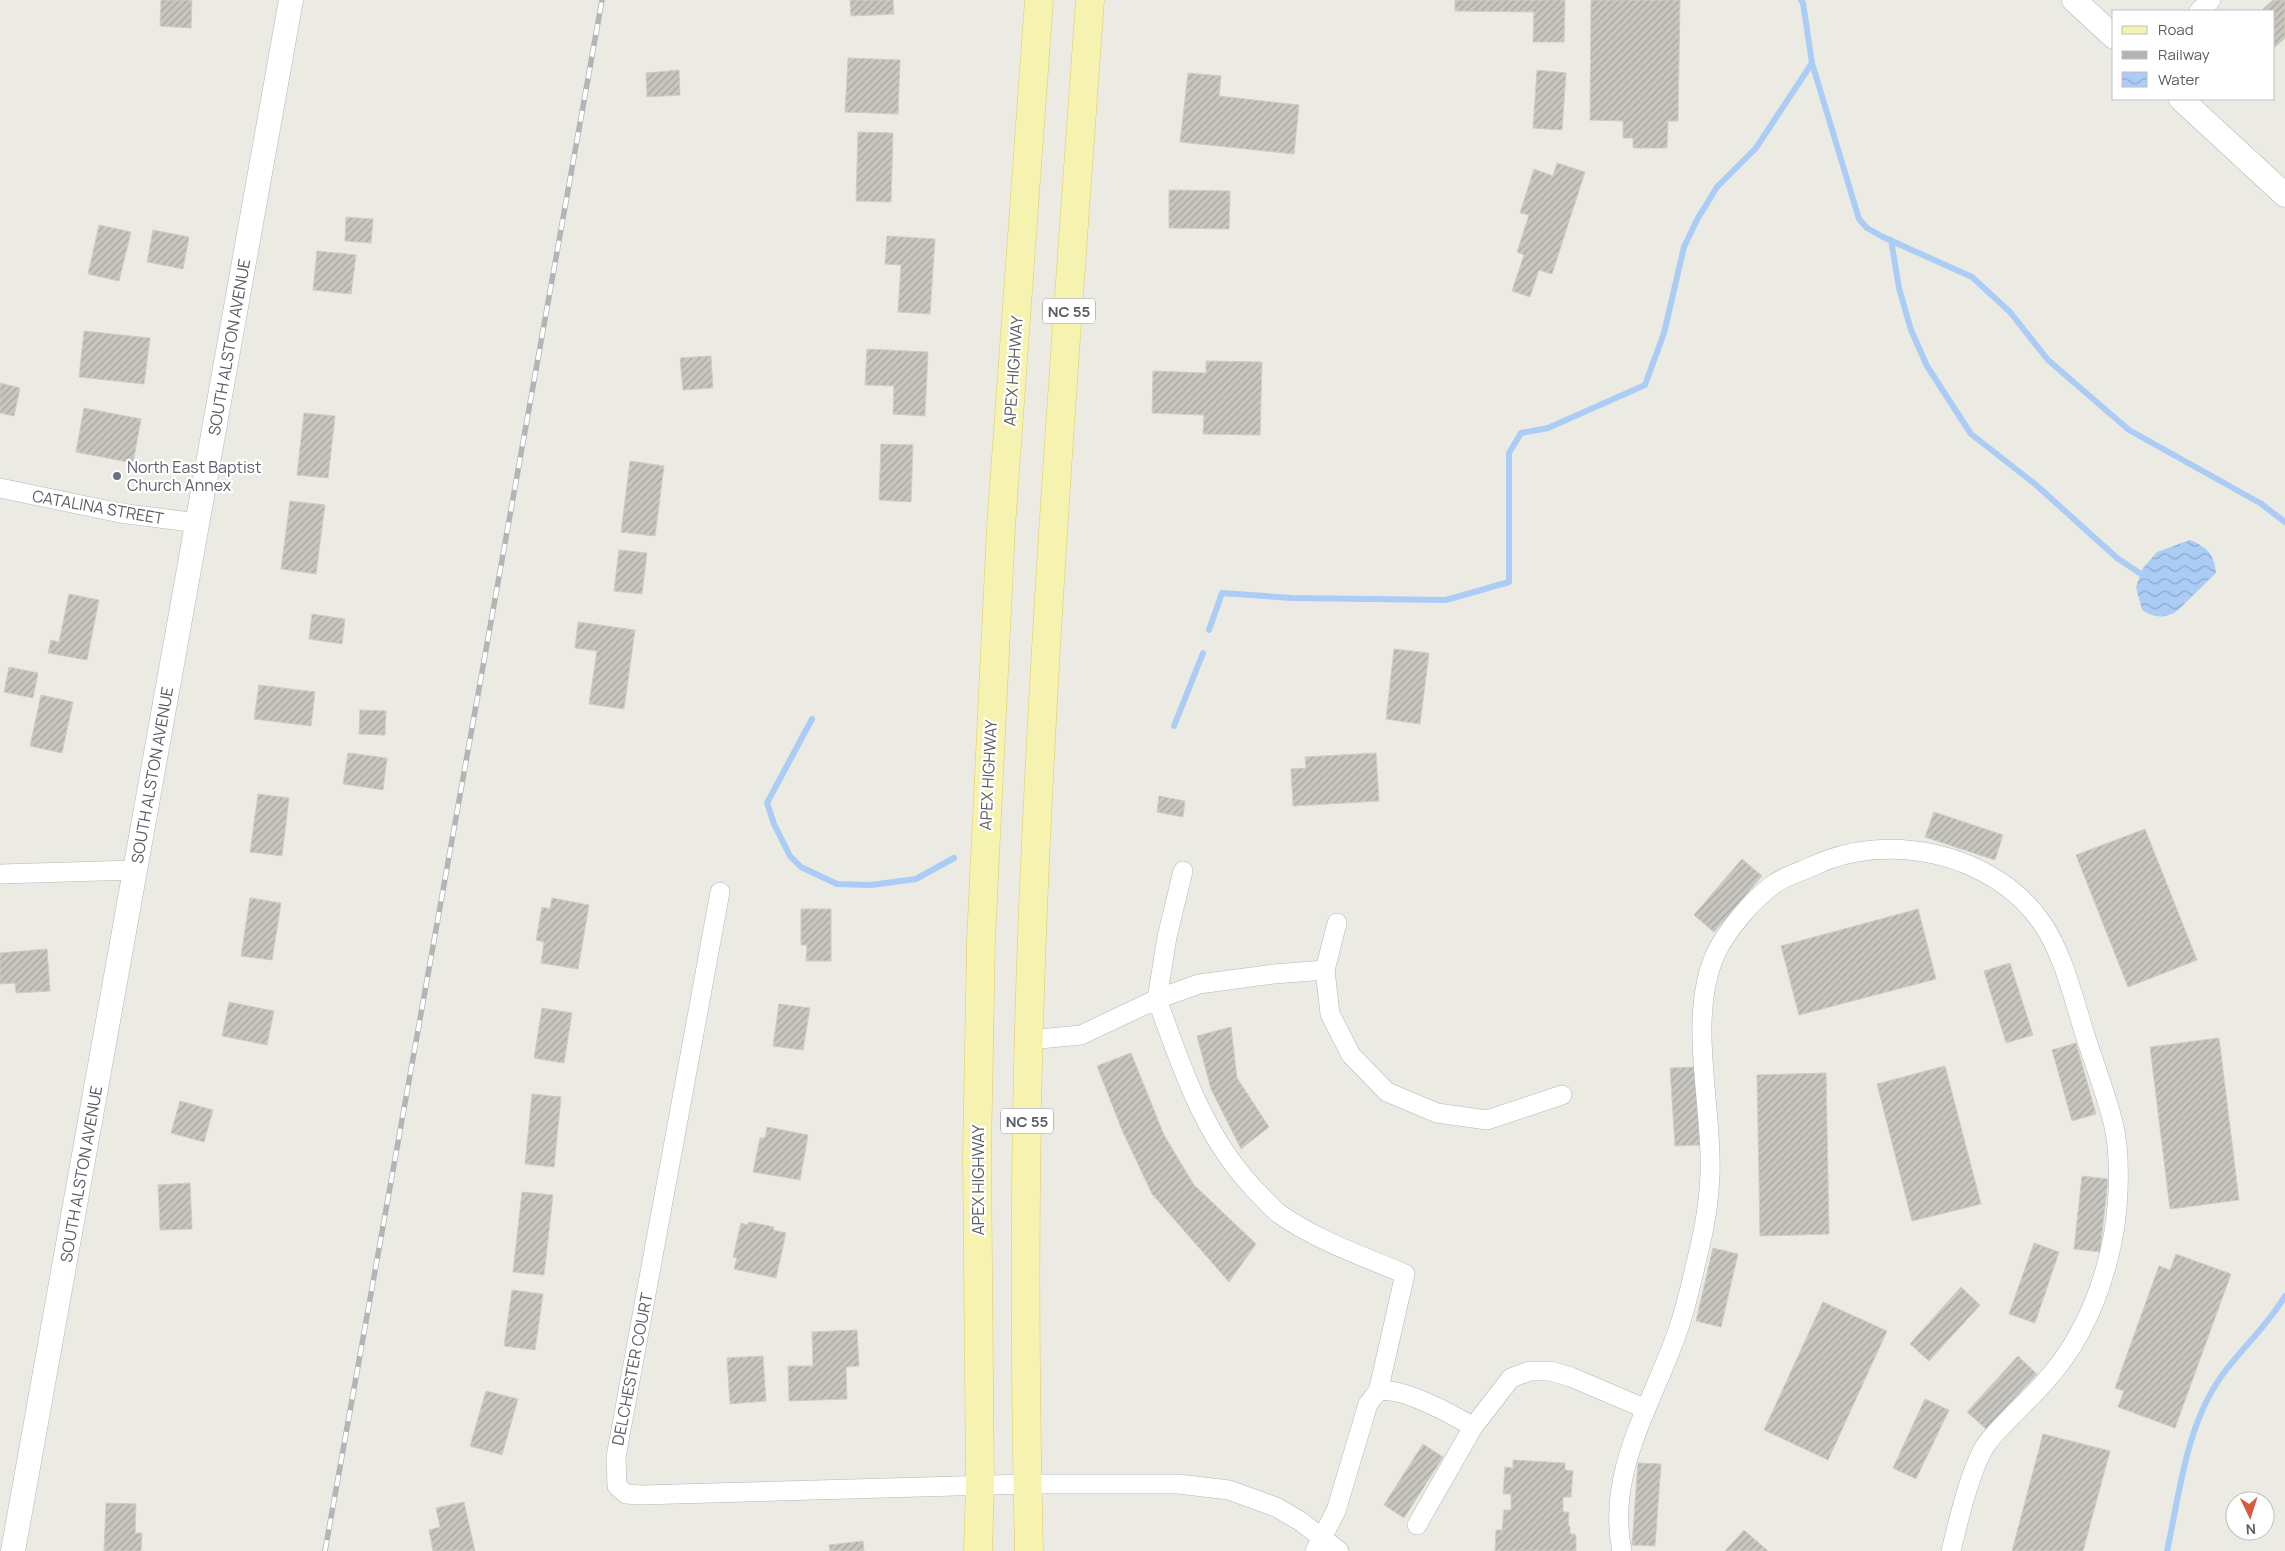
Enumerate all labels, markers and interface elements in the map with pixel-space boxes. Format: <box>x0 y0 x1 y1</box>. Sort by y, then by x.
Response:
legend <box>2112 10 2275 100</box>
text: Road <box>2158 19 2194 40</box>
text: Railway <box>2158 44 2210 65</box>
text: Water <box>2158 69 2200 90</box>
street label: SOUTH ALSTON AVENUE <box>203 257 255 437</box>
road number: NC 55 <box>1043 298 1095 324</box>
street label: APEX HIGHWAY <box>998 315 1028 427</box>
place label: North East Baptist Church Annex <box>127 456 261 496</box>
marker: North East Baptist Church Annex <box>111 470 123 482</box>
street label: CATALINA STREET <box>31 485 166 529</box>
street label: SOUTH ALSTON AVENUE <box>126 685 178 865</box>
street label: APEX HIGHWAY <box>974 719 1002 831</box>
street label: SOUTH ALSTON AVENUE <box>55 1084 107 1264</box>
road number: NC 55 <box>1001 1108 1053 1134</box>
street label: APEX HIGHWAY <box>967 1125 989 1235</box>
street label: DELCHESTER COURT <box>606 1290 658 1447</box>
north arrow <box>2225 1491 2275 1541</box>
text: N <box>2245 1520 2257 1539</box>

